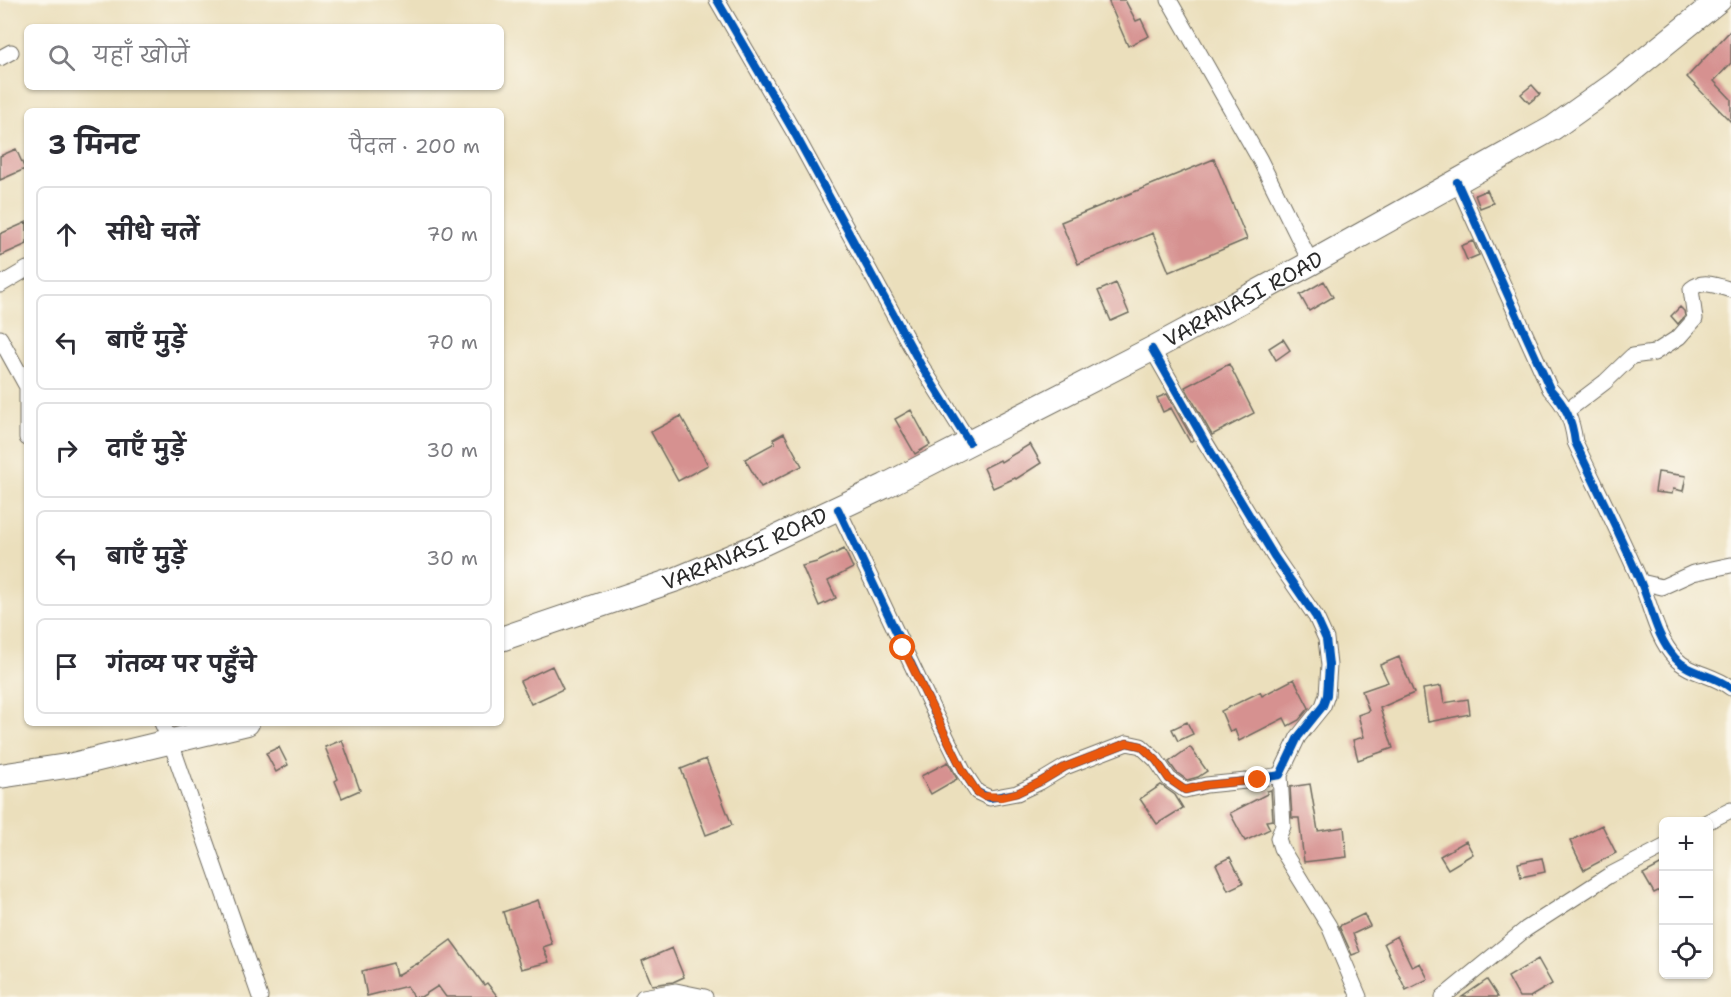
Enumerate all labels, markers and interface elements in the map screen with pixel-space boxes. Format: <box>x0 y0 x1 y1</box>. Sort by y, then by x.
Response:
search box <box>24 24 504 90</box>
icon: search <box>45 41 78 74</box>
text: यहाँ खोजें <box>93 41 189 70</box>
text: 3 मिनट <box>48 127 138 162</box>
text: पैदल · 200 m <box>349 133 480 159</box>
icon: ahead <box>50 218 83 251</box>
text: सीधे चलें <box>107 218 199 247</box>
text: 70 m <box>426 221 478 247</box>
street label: VARANASI ROAD <box>1159 245 1328 354</box>
icon: left <box>50 326 83 359</box>
text: बाएँ मुड़ें <box>107 326 186 355</box>
text: 70 m <box>426 329 478 355</box>
icon: right <box>50 434 83 467</box>
text: दाएँ मुड़ें <box>107 434 186 463</box>
text: 30 m <box>426 437 478 463</box>
street label: VARANASI ROAD <box>659 501 832 597</box>
icon: left <box>50 542 83 575</box>
text: बाएँ मुड़ें <box>107 542 186 571</box>
text: 30 m <box>426 545 478 571</box>
route start <box>889 634 915 660</box>
icon: arrive <box>50 650 83 683</box>
text: गंतव्य पर पहुँचे <box>107 650 256 679</box>
route end <box>1244 766 1270 792</box>
map controls <box>1659 817 1713 979</box>
button: + <box>1659 817 1713 871</box>
button: − <box>1659 871 1713 925</box>
button: locate <box>1659 925 1713 979</box>

